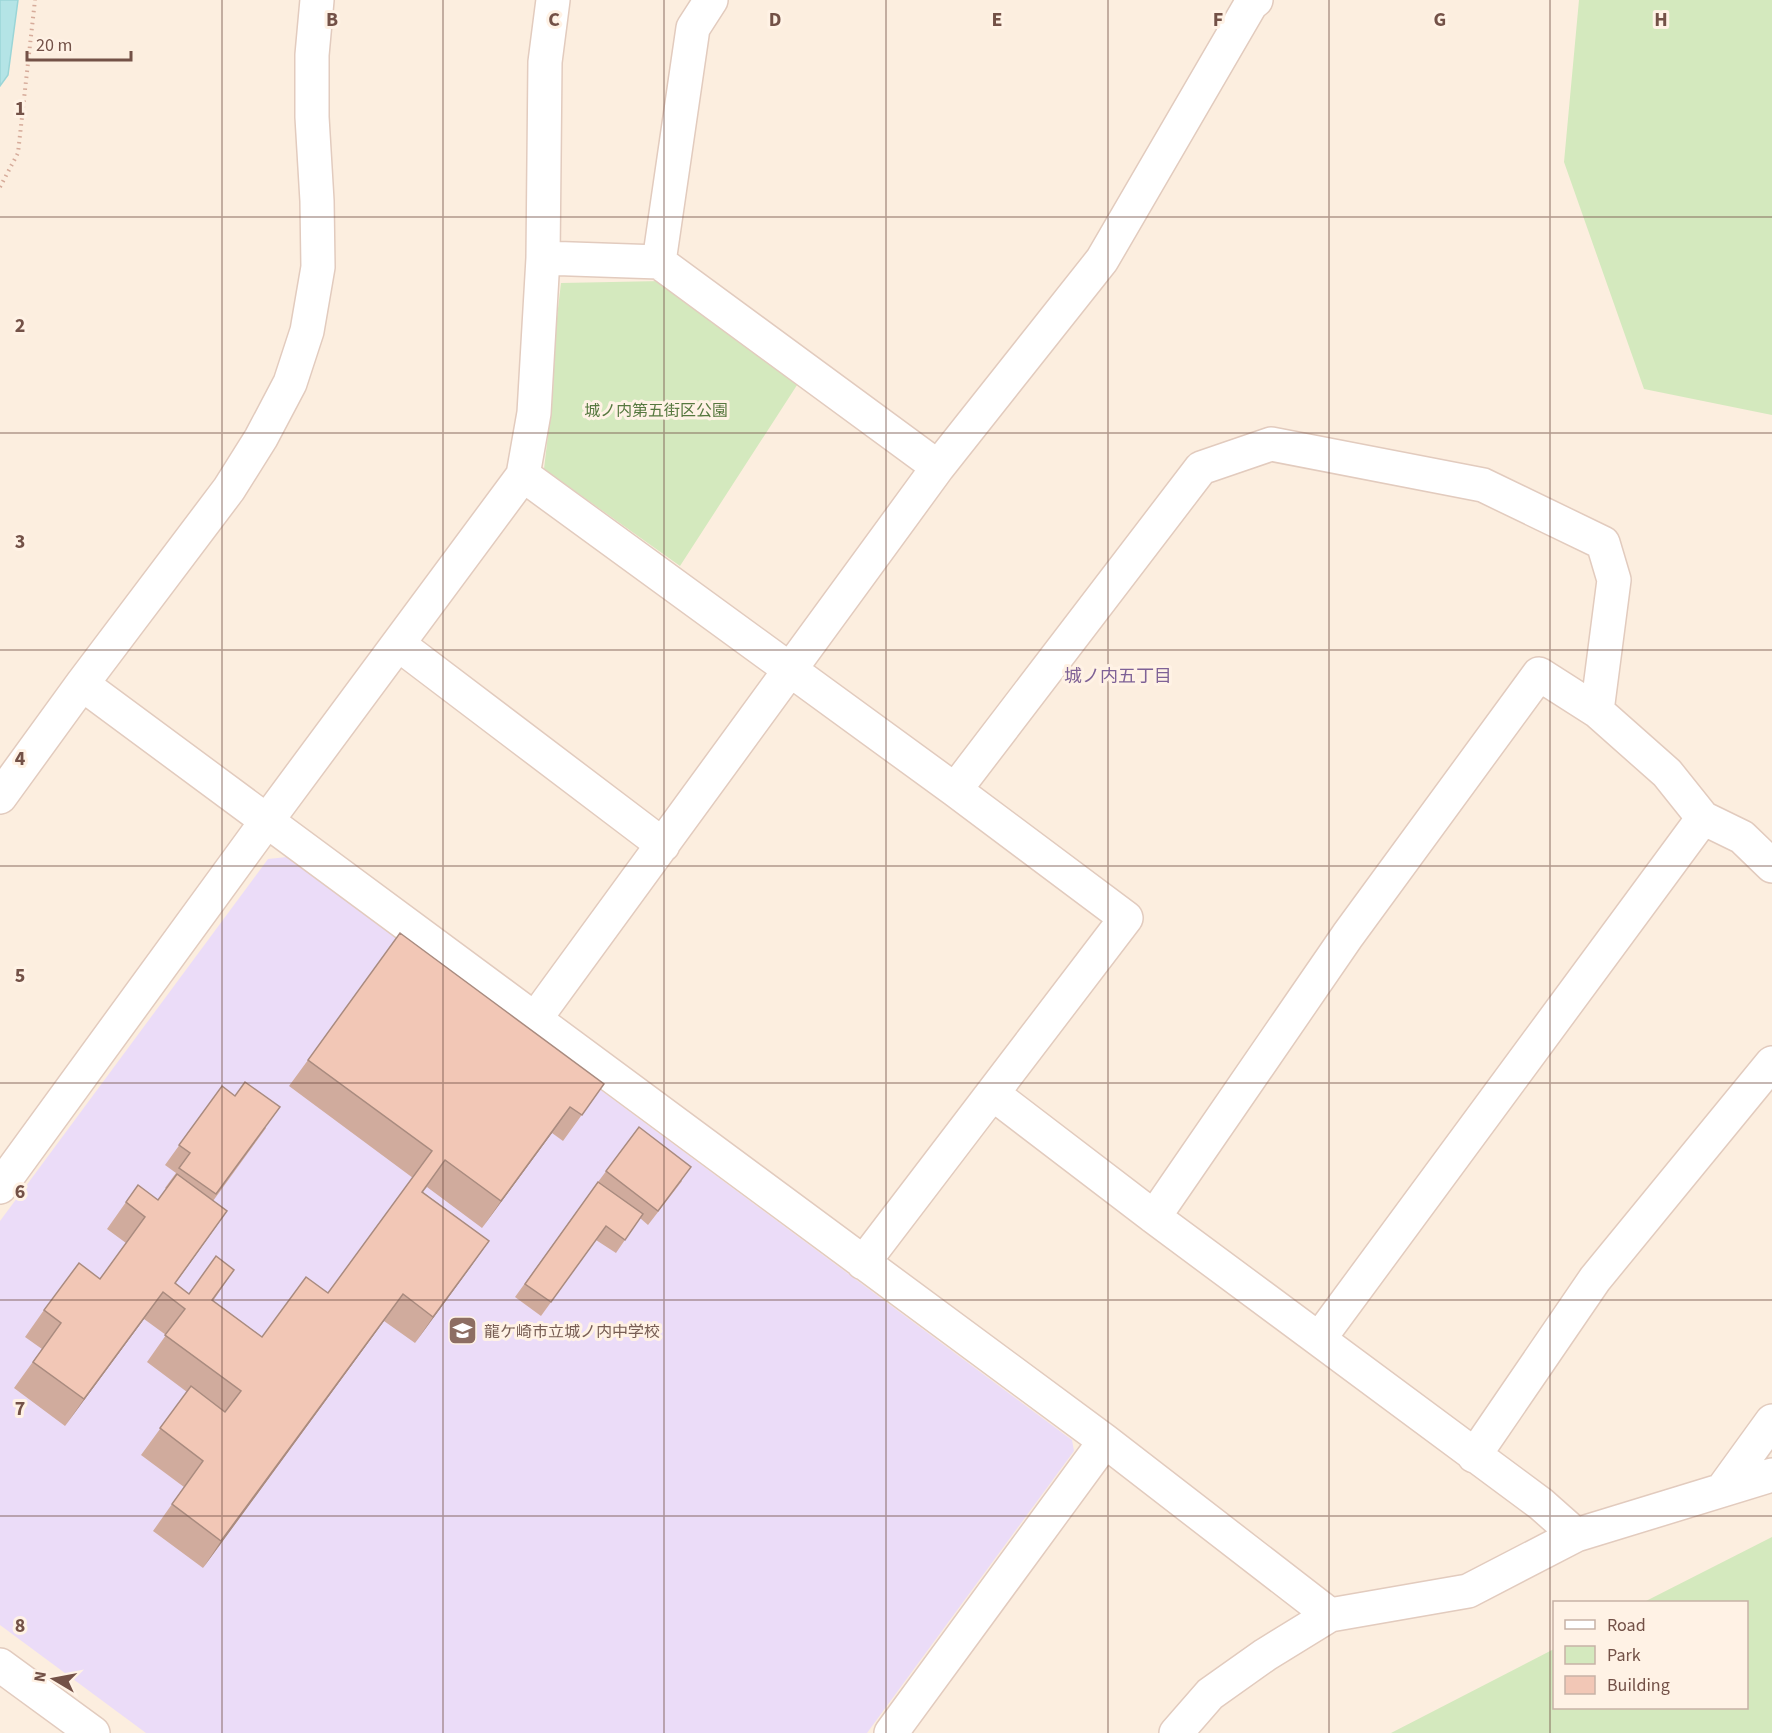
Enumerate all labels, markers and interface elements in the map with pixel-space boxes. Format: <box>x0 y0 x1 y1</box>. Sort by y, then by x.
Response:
text: B <box>326 6 338 34</box>
text: C <box>548 6 560 34</box>
text: D <box>769 6 781 34</box>
text: E <box>992 6 1002 34</box>
text: F <box>1213 6 1223 34</box>
text: G <box>1434 6 1446 34</box>
text: H <box>1654 6 1668 34</box>
scale bar <box>27 24 130 62</box>
text: 20 m <box>36 33 72 58</box>
text: 1 <box>15 95 25 123</box>
text: 2 <box>15 312 25 340</box>
park label: 城ノ内第五街区公園 <box>584 400 728 422</box>
text: 3 <box>15 528 25 556</box>
district label: 城ノ内五丁目 <box>1064 664 1172 689</box>
text: 4 <box>15 745 26 773</box>
text: 5 <box>15 962 25 990</box>
text: 6 <box>15 1178 25 1206</box>
school or university icon: 龍ケ崎市立城ノ内中学校 <box>447 1315 479 1347</box>
place label: 龍ケ崎市立城ノ内中学校 <box>484 1321 660 1343</box>
text: 7 <box>15 1395 25 1423</box>
legend <box>1553 1601 1748 1709</box>
text: 8 <box>15 1612 25 1640</box>
text: Road <box>1607 1613 1646 1638</box>
text: Park <box>1607 1643 1641 1668</box>
north arrow <box>24 1649 84 1709</box>
text: N <box>28 1669 52 1684</box>
text: Building <box>1607 1673 1670 1698</box>

